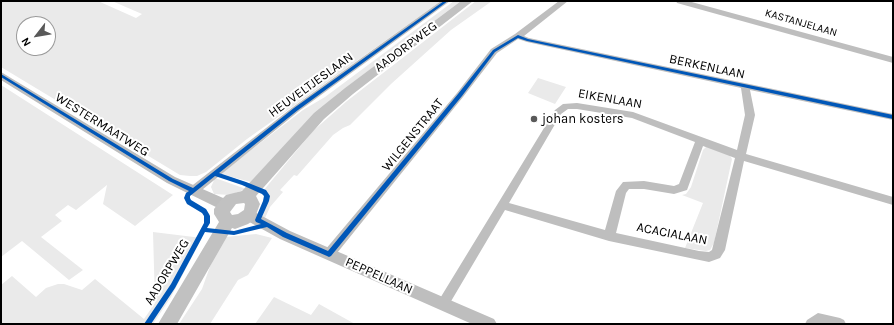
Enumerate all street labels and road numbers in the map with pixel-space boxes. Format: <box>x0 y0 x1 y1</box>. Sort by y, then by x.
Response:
street label: KASTANJELAAN <box>763 6 839 40</box>
street label: AADORPWEG <box>372 18 440 76</box>
street label: HEUVELTJESLAAN <box>266 49 356 121</box>
street label: BERKENLAAN <box>668 51 746 83</box>
street label: EIKENLAAN <box>577 86 643 112</box>
street label: WESTERMAATWEG <box>52 90 152 160</box>
street label: WILGENSTRAAT <box>379 95 447 175</box>
street label: ACACIALAAN <box>635 219 709 249</box>
street label: AADORPWEG <box>141 236 193 308</box>
street label: PEPPELLAAN <box>343 254 415 298</box>

